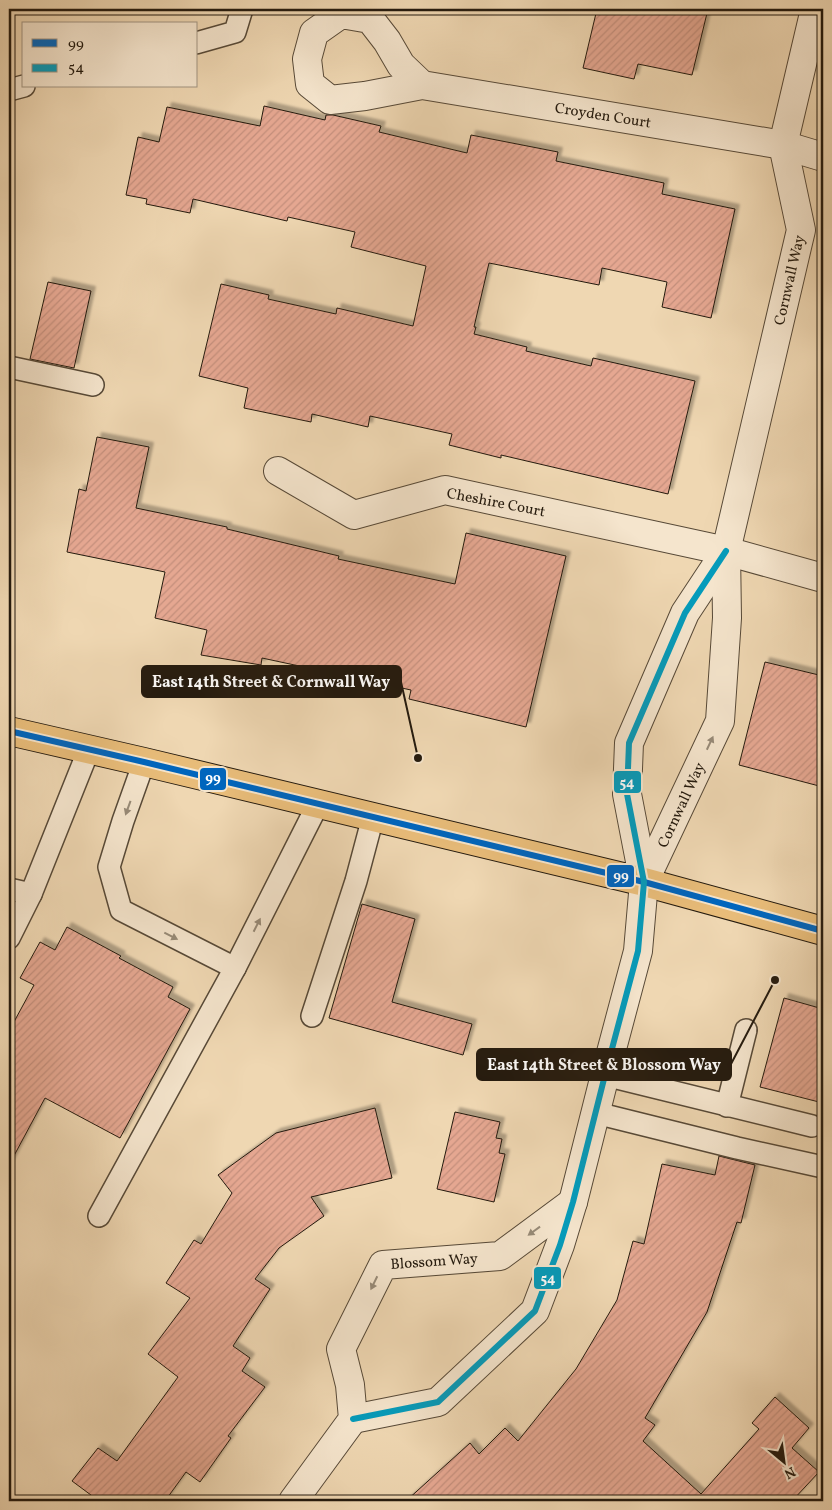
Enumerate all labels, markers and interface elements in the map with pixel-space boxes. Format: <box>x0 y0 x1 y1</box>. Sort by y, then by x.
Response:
legend <box>22 22 198 88</box>
text: 99 <box>68 34 84 55</box>
text: 54 <box>68 58 84 79</box>
street label: Croyden Court <box>553 99 652 134</box>
street label: Cornwall Way <box>770 233 811 328</box>
street label: Cheshire Court <box>445 484 547 523</box>
callout: East 14th Street & Cornwall Way <box>142 666 401 697</box>
text: East 14th Street & Cornwall Way <box>152 672 390 694</box>
one-way arrow <box>706 736 714 750</box>
street label: Cornwall Way <box>653 759 711 852</box>
line badge: 99 <box>199 767 227 791</box>
text: 99 <box>205 770 221 789</box>
line badge: 54 <box>613 770 642 794</box>
text: 54 <box>619 774 635 793</box>
one-way arrow <box>124 800 131 815</box>
line badge: 99 <box>606 864 635 888</box>
text: 99 <box>613 868 629 887</box>
one-way arrow <box>253 918 261 932</box>
one-way arrow <box>163 932 178 940</box>
callout: East 14th Street & Blossom Way <box>477 1049 731 1080</box>
text: East 14th Street & Blossom Way <box>487 1055 721 1077</box>
one-way arrow <box>527 1226 541 1236</box>
street label: Blossom Way <box>390 1249 479 1276</box>
line badge: 54 <box>533 1266 562 1290</box>
text: 54 <box>540 1270 556 1289</box>
one-way arrow <box>370 1276 378 1290</box>
north arrow <box>760 1438 810 1488</box>
text: N <box>781 1461 799 1483</box>

